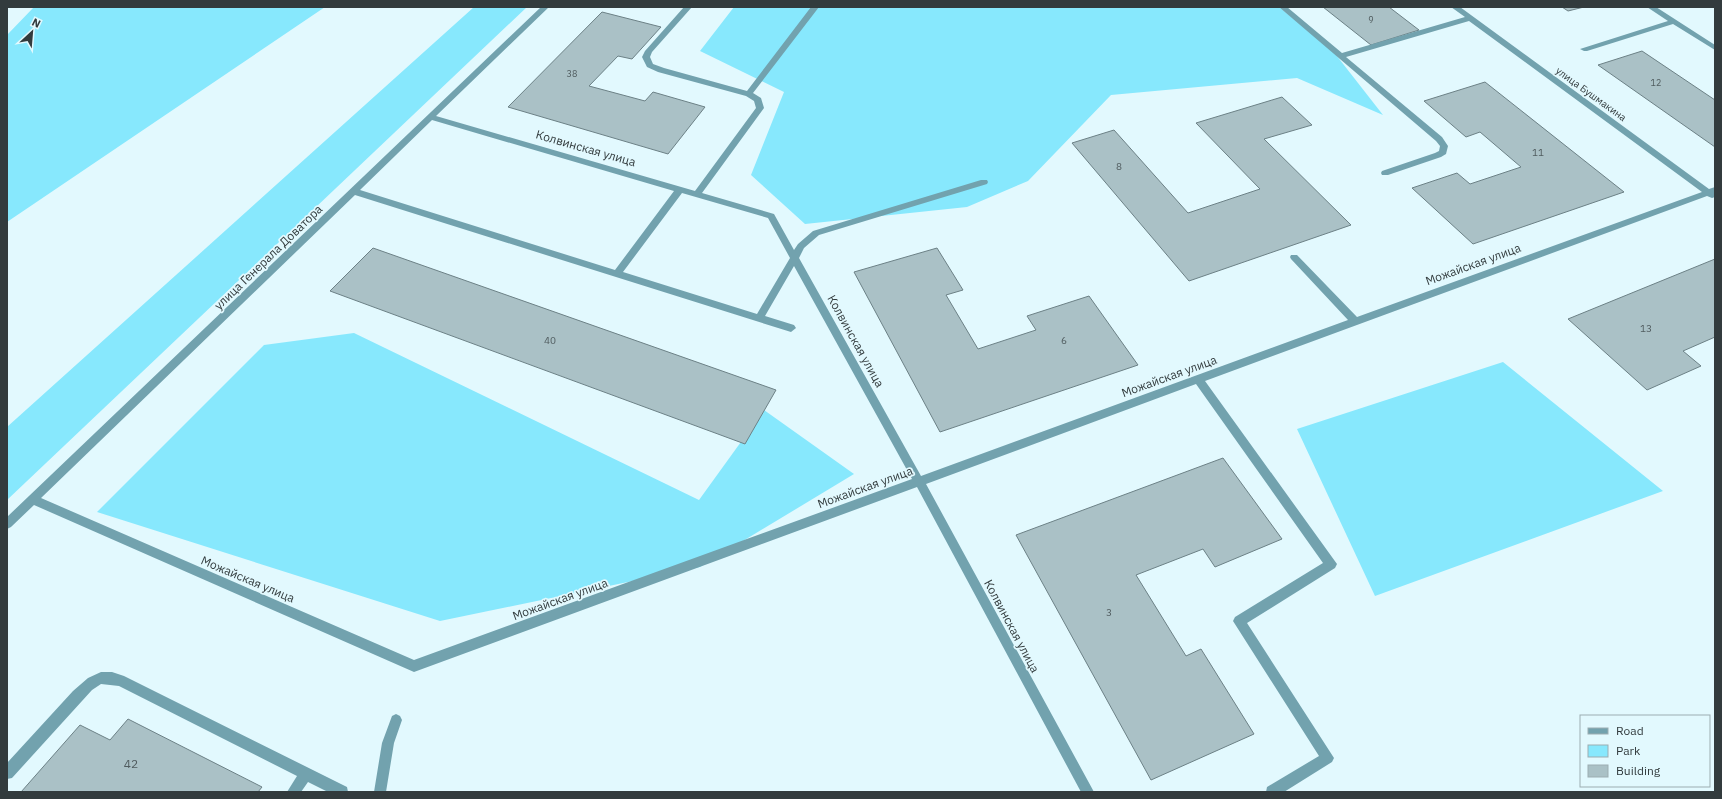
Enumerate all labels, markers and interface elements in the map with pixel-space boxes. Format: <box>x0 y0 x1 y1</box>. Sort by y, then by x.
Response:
north arrow <box>12 12 52 52</box>
house number: 9 <box>1368 14 1374 25</box>
text: N <box>30 15 43 31</box>
street label: улица Бушмакина <box>1553 64 1629 124</box>
house number: 38 <box>567 68 577 79</box>
house number: 12 <box>1651 77 1661 88</box>
street label: Колвинская улица <box>534 127 638 170</box>
house number: 11 <box>1532 146 1544 159</box>
house number: 8 <box>1116 160 1122 173</box>
street label: улица Генерала Доватора <box>211 201 326 313</box>
street label: Можайская улица <box>1423 240 1523 288</box>
street label: Колвинская улица <box>824 292 888 390</box>
house number: 13 <box>1640 322 1652 335</box>
house number: 40 <box>544 334 556 347</box>
house number: 6 <box>1061 334 1067 347</box>
street label: Можайская улица <box>1119 352 1219 400</box>
street label: Можайская улица <box>815 463 915 511</box>
street label: Можайская улица <box>199 553 298 606</box>
street label: Можайская улица <box>510 575 610 623</box>
street label: Колвинская улица <box>981 577 1043 676</box>
house number: 3 <box>1106 606 1112 619</box>
legend <box>1580 715 1710 787</box>
text: Road <box>1616 723 1644 738</box>
text: Park <box>1616 743 1641 758</box>
house number: 42 <box>124 756 138 771</box>
text: Building <box>1616 763 1661 778</box>

